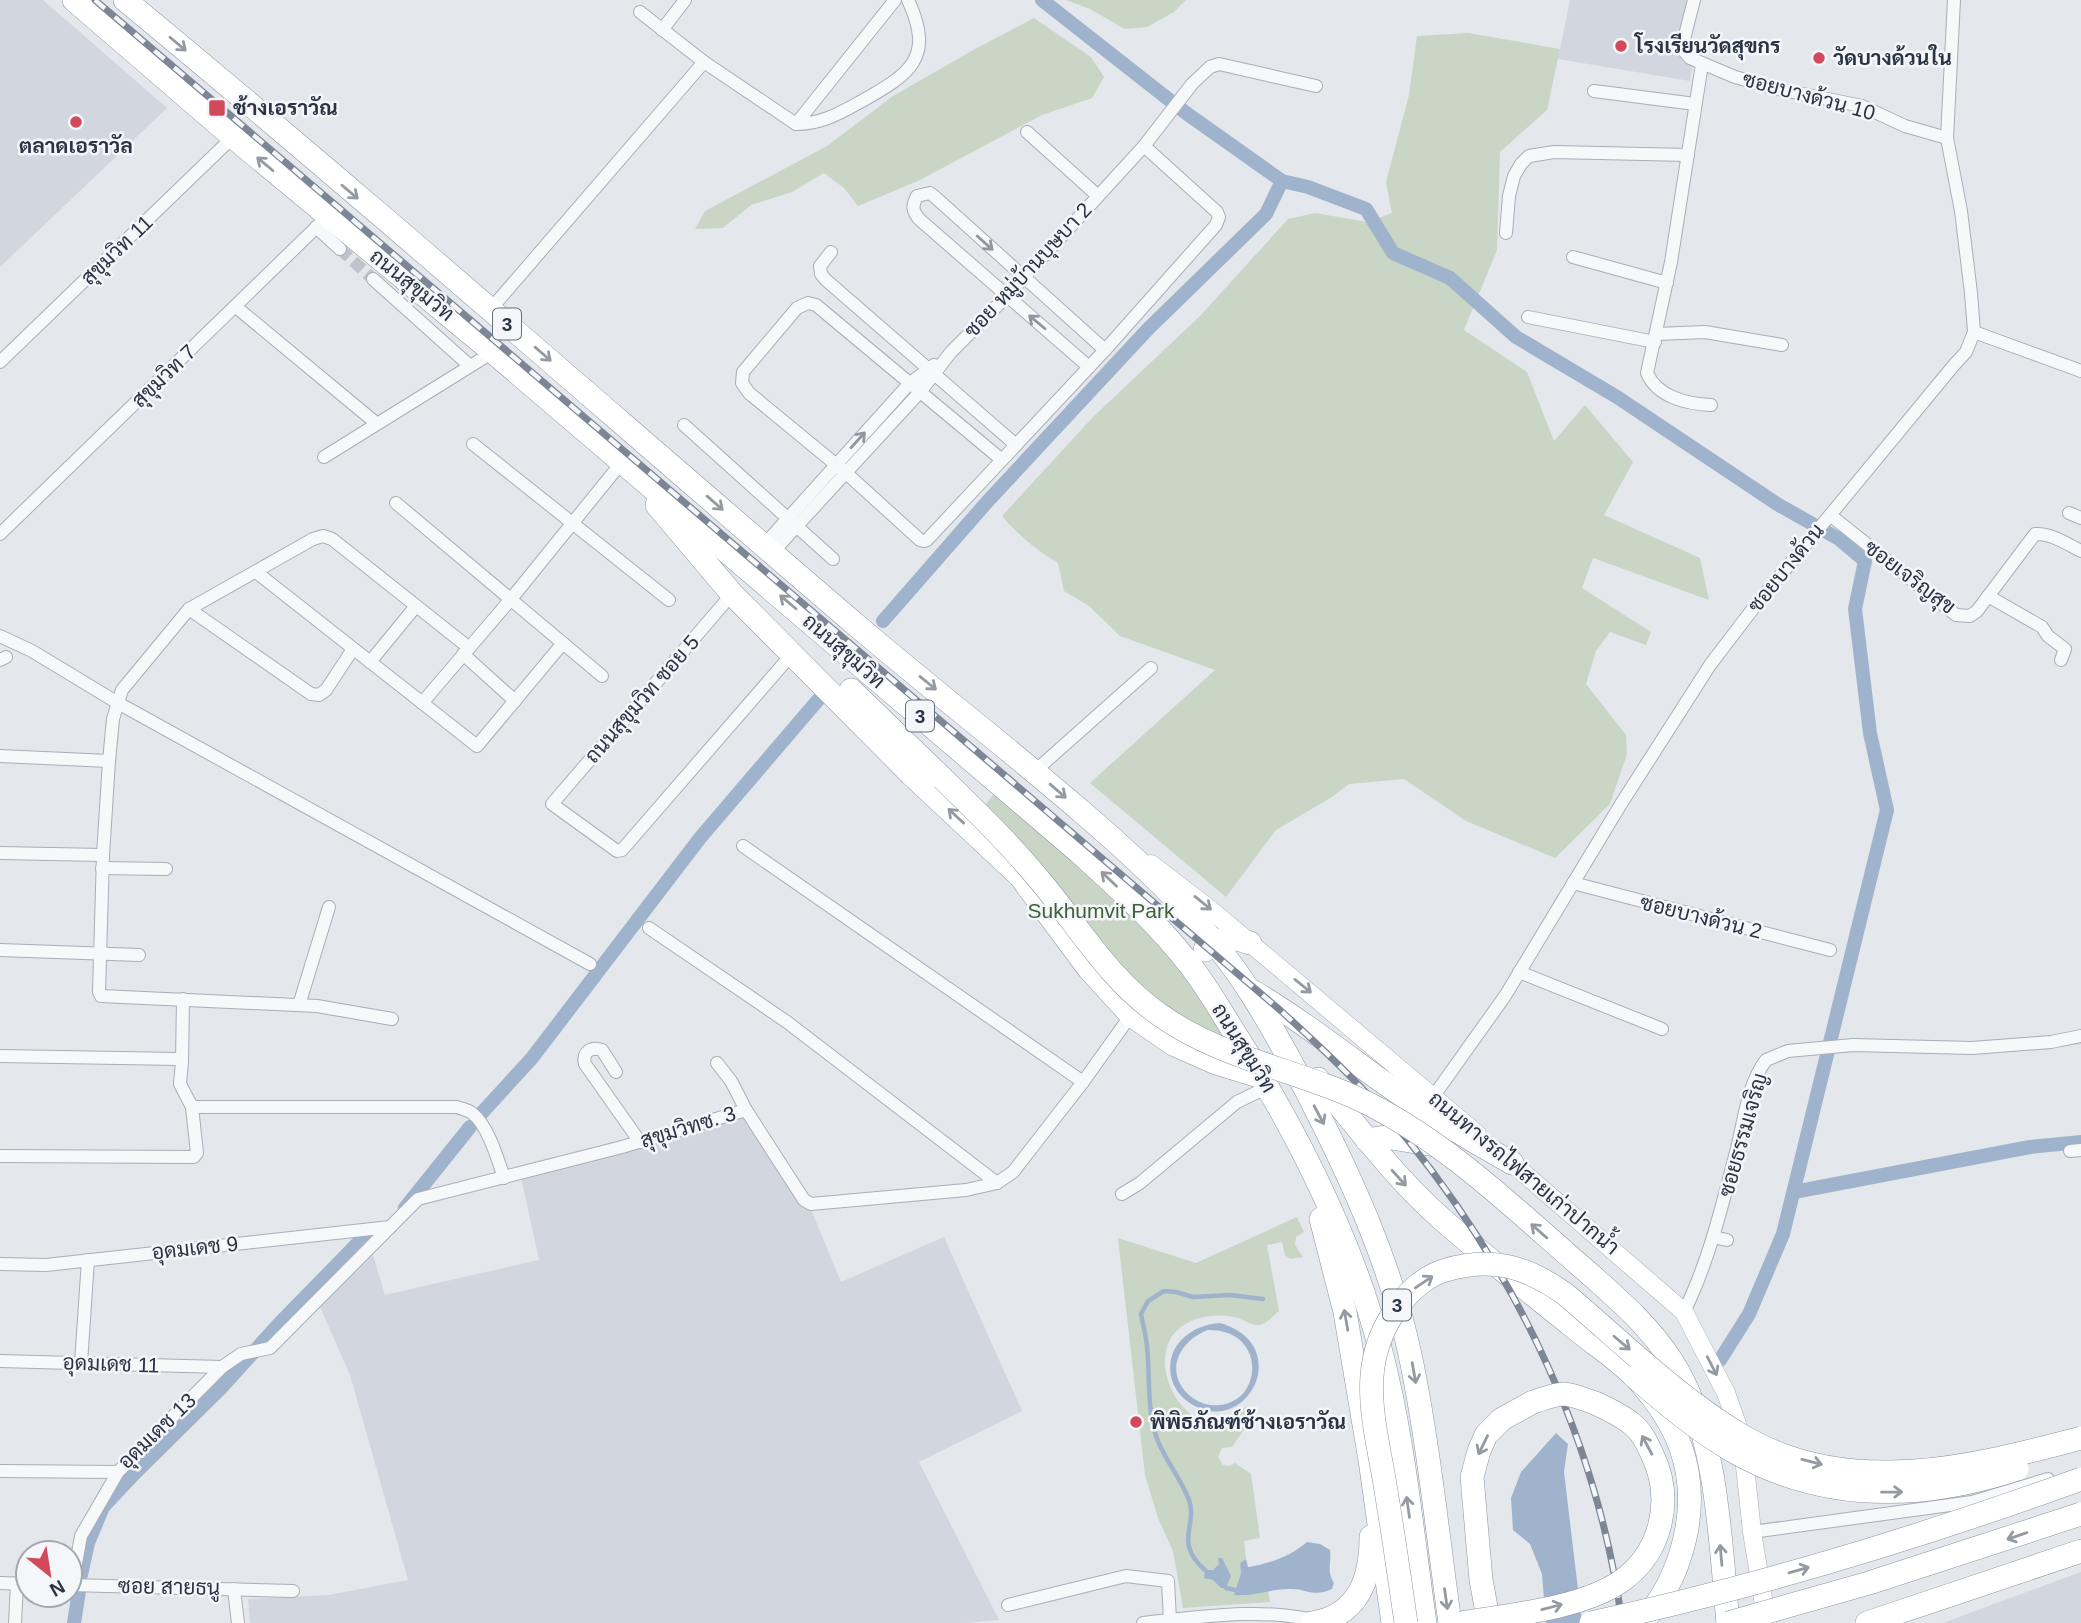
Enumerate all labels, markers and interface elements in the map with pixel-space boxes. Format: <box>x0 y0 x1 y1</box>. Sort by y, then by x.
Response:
place label: โรงเรียนวัดสุขกร <box>1633 32 1780 61</box>
one-way arrow <box>169 35 187 51</box>
marker: โรงเรียนวัดสุขกร <box>1613 38 1629 54</box>
place label: วัดบางด้วนใน <box>1833 44 1952 69</box>
marker: วัดบางด้วนใน <box>1811 50 1827 66</box>
street label: ซอยบางด้วน 10 <box>1740 67 1878 124</box>
place label: ช้างเอราวัณ <box>233 95 338 119</box>
marker: ช้างเอราวัณ <box>207 98 227 118</box>
marker: ตลาดเอราวัล <box>68 114 84 130</box>
place label: ตลาดเอราวัล <box>19 134 133 157</box>
one-way arrow <box>256 156 274 171</box>
one-way arrow <box>341 184 359 200</box>
street label: ซอย หมู่บ้านบุษบา 2 <box>959 198 1099 344</box>
street label: สุขุมวิท 11 <box>76 210 159 291</box>
one-way arrow <box>976 235 994 251</box>
street label: ถนนสุขุมวิท <box>364 244 459 328</box>
road number: 3 <box>493 308 521 340</box>
one-way arrow <box>1028 314 1046 330</box>
street label: สุขุมวิท 7 <box>127 340 202 414</box>
one-way arrow <box>534 346 552 362</box>
one-way arrow <box>850 432 867 449</box>
one-way arrow <box>706 495 724 511</box>
street label: ซอยบางด้วน <box>1743 519 1828 617</box>
street label: ซอยเจริญสุข <box>1859 535 1960 621</box>
one-way arrow <box>779 594 797 610</box>
street label: ถนนสุขุมวิท <box>797 609 890 695</box>
street label: ถนนสุขุมวิท ซอย 5 <box>580 630 706 769</box>
one-way arrow <box>918 676 936 691</box>
road number: 3 <box>906 701 934 732</box>
one-way arrow <box>1049 783 1067 799</box>
one-way arrow <box>948 808 965 825</box>
one-way arrow <box>1100 871 1118 887</box>
street label: ซอยบางด้วน 2 <box>1638 890 1764 943</box>
one-way arrow <box>1193 895 1211 910</box>
park label: Sukhumvit Park <box>1027 899 1175 922</box>
one-way arrow <box>1293 978 1311 994</box>
street label: ถนนสุขุมวิท <box>1205 999 1281 1098</box>
street label: ซอยธรรมเจริญ <box>1714 1070 1772 1200</box>
street label: ถนนทางรถไฟสายเก่าปากน้ำ <box>1425 1082 1628 1259</box>
street label: สุขุมวิทซ. 3 <box>637 1101 739 1155</box>
one-way arrow <box>1312 1104 1326 1125</box>
one-way arrow <box>1391 1169 1408 1186</box>
one-way arrow <box>1530 1223 1548 1239</box>
street label: อุดมเดช 9 <box>151 1232 240 1266</box>
one-way arrow <box>1414 1275 1433 1289</box>
road number: 3 <box>1383 1289 1411 1320</box>
one-way arrow <box>1339 1309 1352 1332</box>
one-way arrow <box>1613 1335 1631 1351</box>
street label: อุดมเดช 11 <box>62 1350 160 1380</box>
one-way arrow <box>1705 1355 1719 1376</box>
one-way arrow <box>1408 1361 1421 1384</box>
street label: อุดมเดช 13 <box>113 1388 202 1475</box>
place label: พิพิธภัณฑ์ช้างเอราวัณ <box>1150 1409 1346 1433</box>
marker: พิพิธภัณฑ์ช้างเอราวัณ <box>1128 1414 1144 1430</box>
one-way arrow <box>1475 1434 1489 1455</box>
one-way arrow <box>1640 1435 1654 1455</box>
one-way arrow <box>1801 1457 1823 1470</box>
one-way arrow <box>1880 1485 1903 1499</box>
one-way arrow <box>1401 1496 1414 1519</box>
one-way arrow <box>2006 1531 2028 1544</box>
north arrow <box>14 1539 84 1609</box>
one-way arrow <box>1714 1544 1727 1567</box>
one-way arrow <box>1788 1563 1810 1576</box>
street label: ซอย สายธนู <box>118 1574 220 1603</box>
text: N <box>46 1576 68 1601</box>
one-way arrow <box>1440 1587 1453 1609</box>
one-way arrow <box>1541 1599 1563 1612</box>

